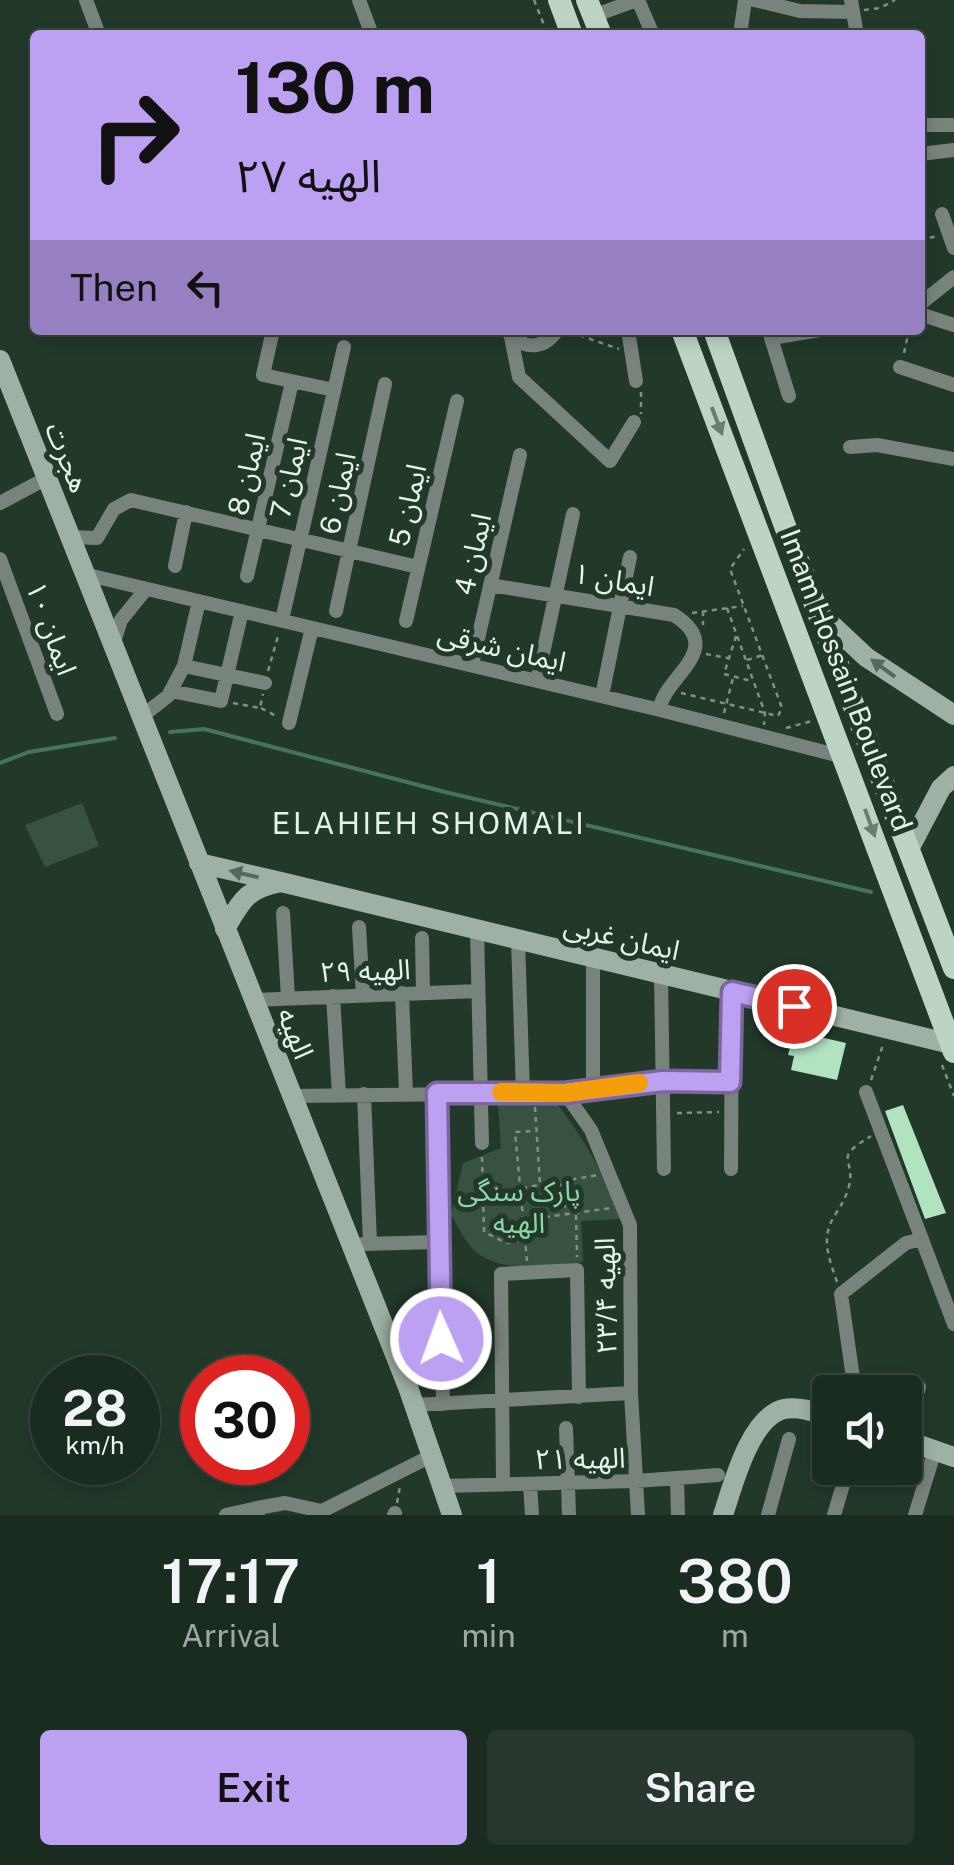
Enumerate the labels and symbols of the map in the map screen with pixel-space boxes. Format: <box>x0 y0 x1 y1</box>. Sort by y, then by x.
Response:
one-way arrow <box>709 406 725 436</box>
street label: هجرت <box>38 417 97 497</box>
street label: ایمان 8 <box>221 430 271 518</box>
street label: ایمان 7 <box>263 434 313 522</box>
street label: ایمان 6 <box>312 449 362 537</box>
street label: ایمان 5 <box>382 461 432 549</box>
street label: ایمان 4 <box>447 510 497 598</box>
street label: Imam Hossain Boulevard <box>774 524 920 836</box>
street label: ایمان ۱ <box>571 556 657 602</box>
street label: ایمان ۱۰ <box>20 577 84 679</box>
street label: ایمان شرقی <box>434 616 569 679</box>
one-way arrow <box>869 659 896 679</box>
district label: ELAHIEH SHOMALI <box>272 805 586 841</box>
one-way arrow <box>863 808 878 838</box>
one-way arrow <box>228 866 259 881</box>
street label: ایمان غربی <box>561 908 683 967</box>
street label: الهیه ۲۹ <box>319 952 411 988</box>
pin <box>752 964 837 1049</box>
street label: الهیه <box>271 1003 321 1063</box>
park label: پارک سنگی الهیه <box>457 1174 581 1239</box>
street label: الهیه ۲۳/۴ <box>587 1237 623 1355</box>
position arrow <box>389 1287 493 1391</box>
speed limit sign: 30 <box>180 1355 310 1485</box>
street label: الهیه ۲۱ <box>534 1441 626 1475</box>

